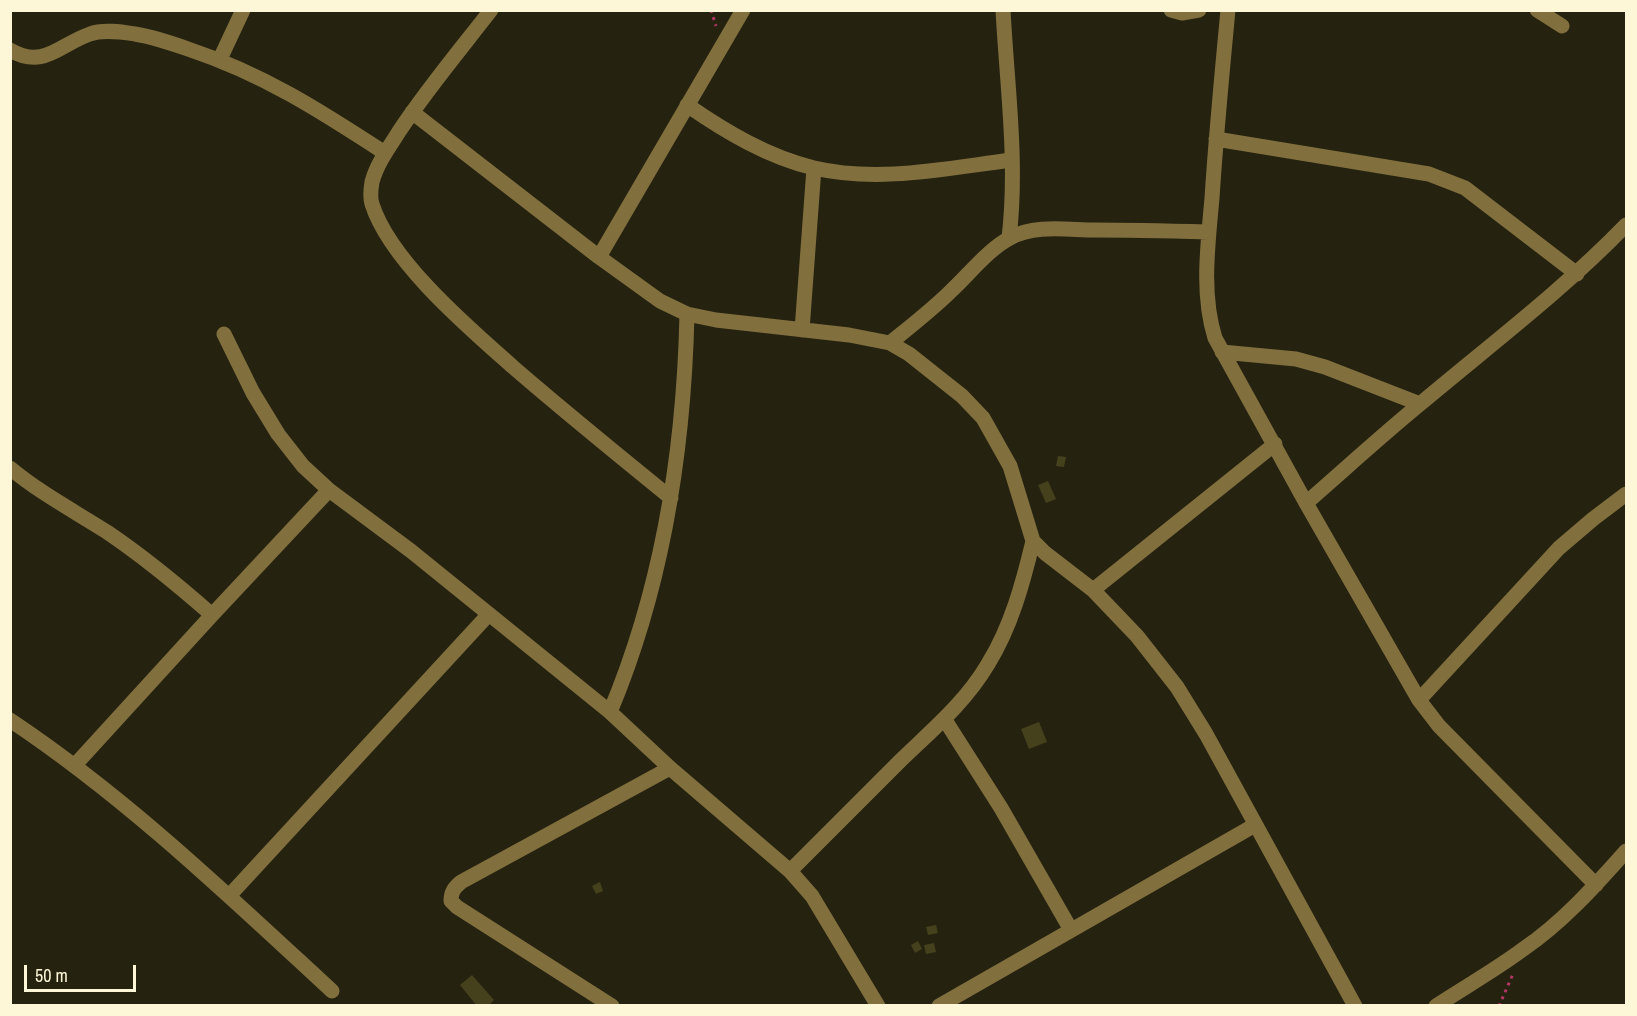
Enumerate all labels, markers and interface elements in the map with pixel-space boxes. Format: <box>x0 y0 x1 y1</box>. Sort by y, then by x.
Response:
scale bar <box>27 953 140 991</box>
text: 50 m <box>35 963 68 988</box>

